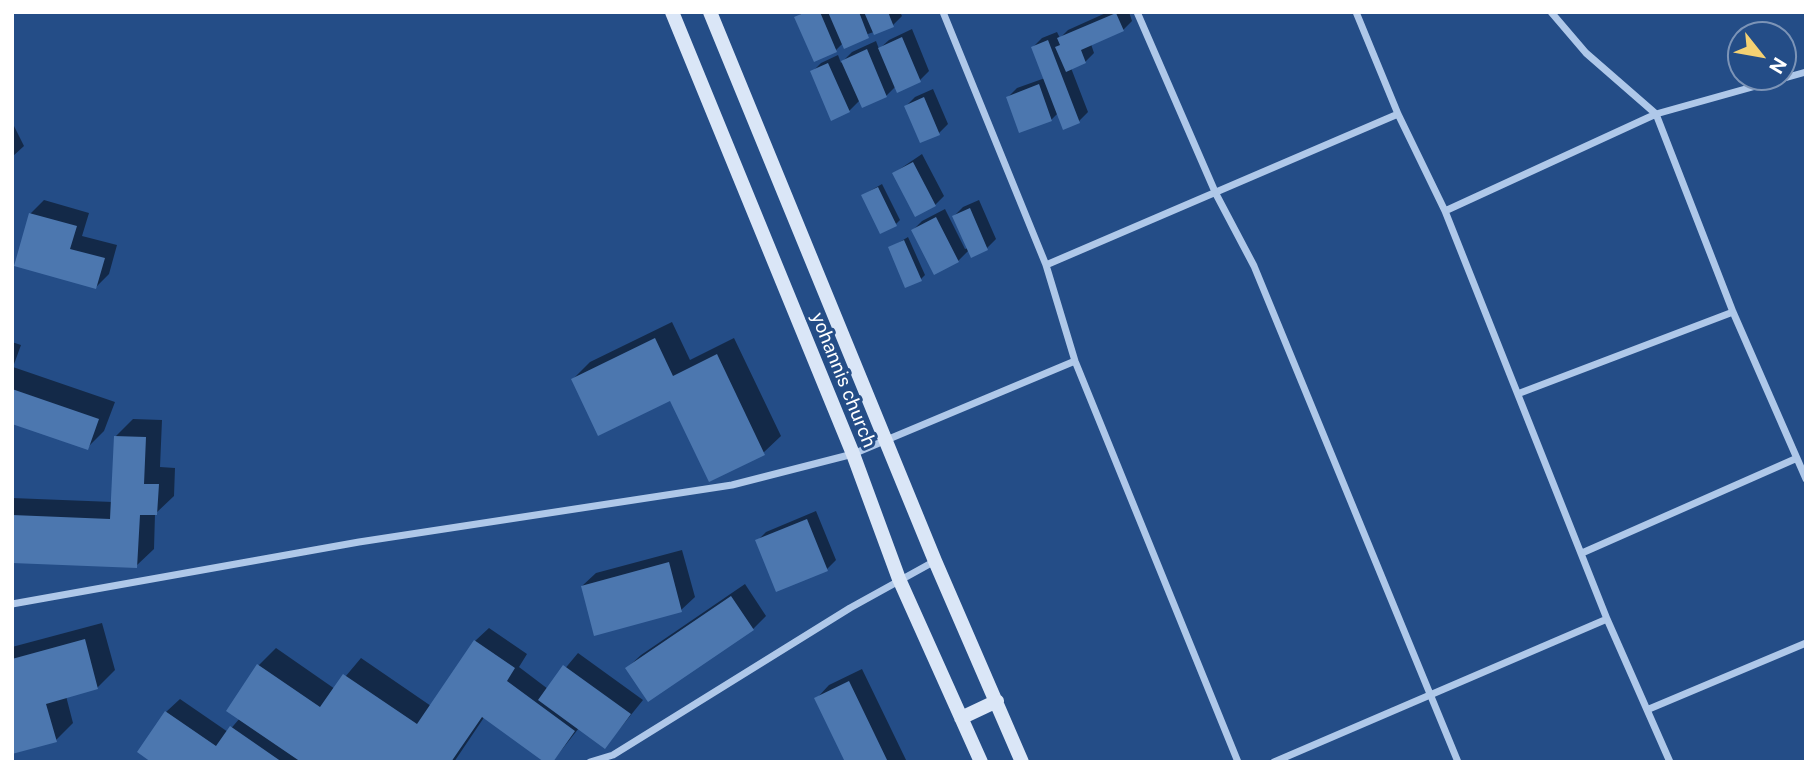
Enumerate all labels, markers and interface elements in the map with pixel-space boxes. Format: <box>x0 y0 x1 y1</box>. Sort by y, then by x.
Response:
north arrow <box>1727 21 1797 91</box>
text: N <box>1765 54 1792 78</box>
street label: yohannis church <box>806 309 880 451</box>

